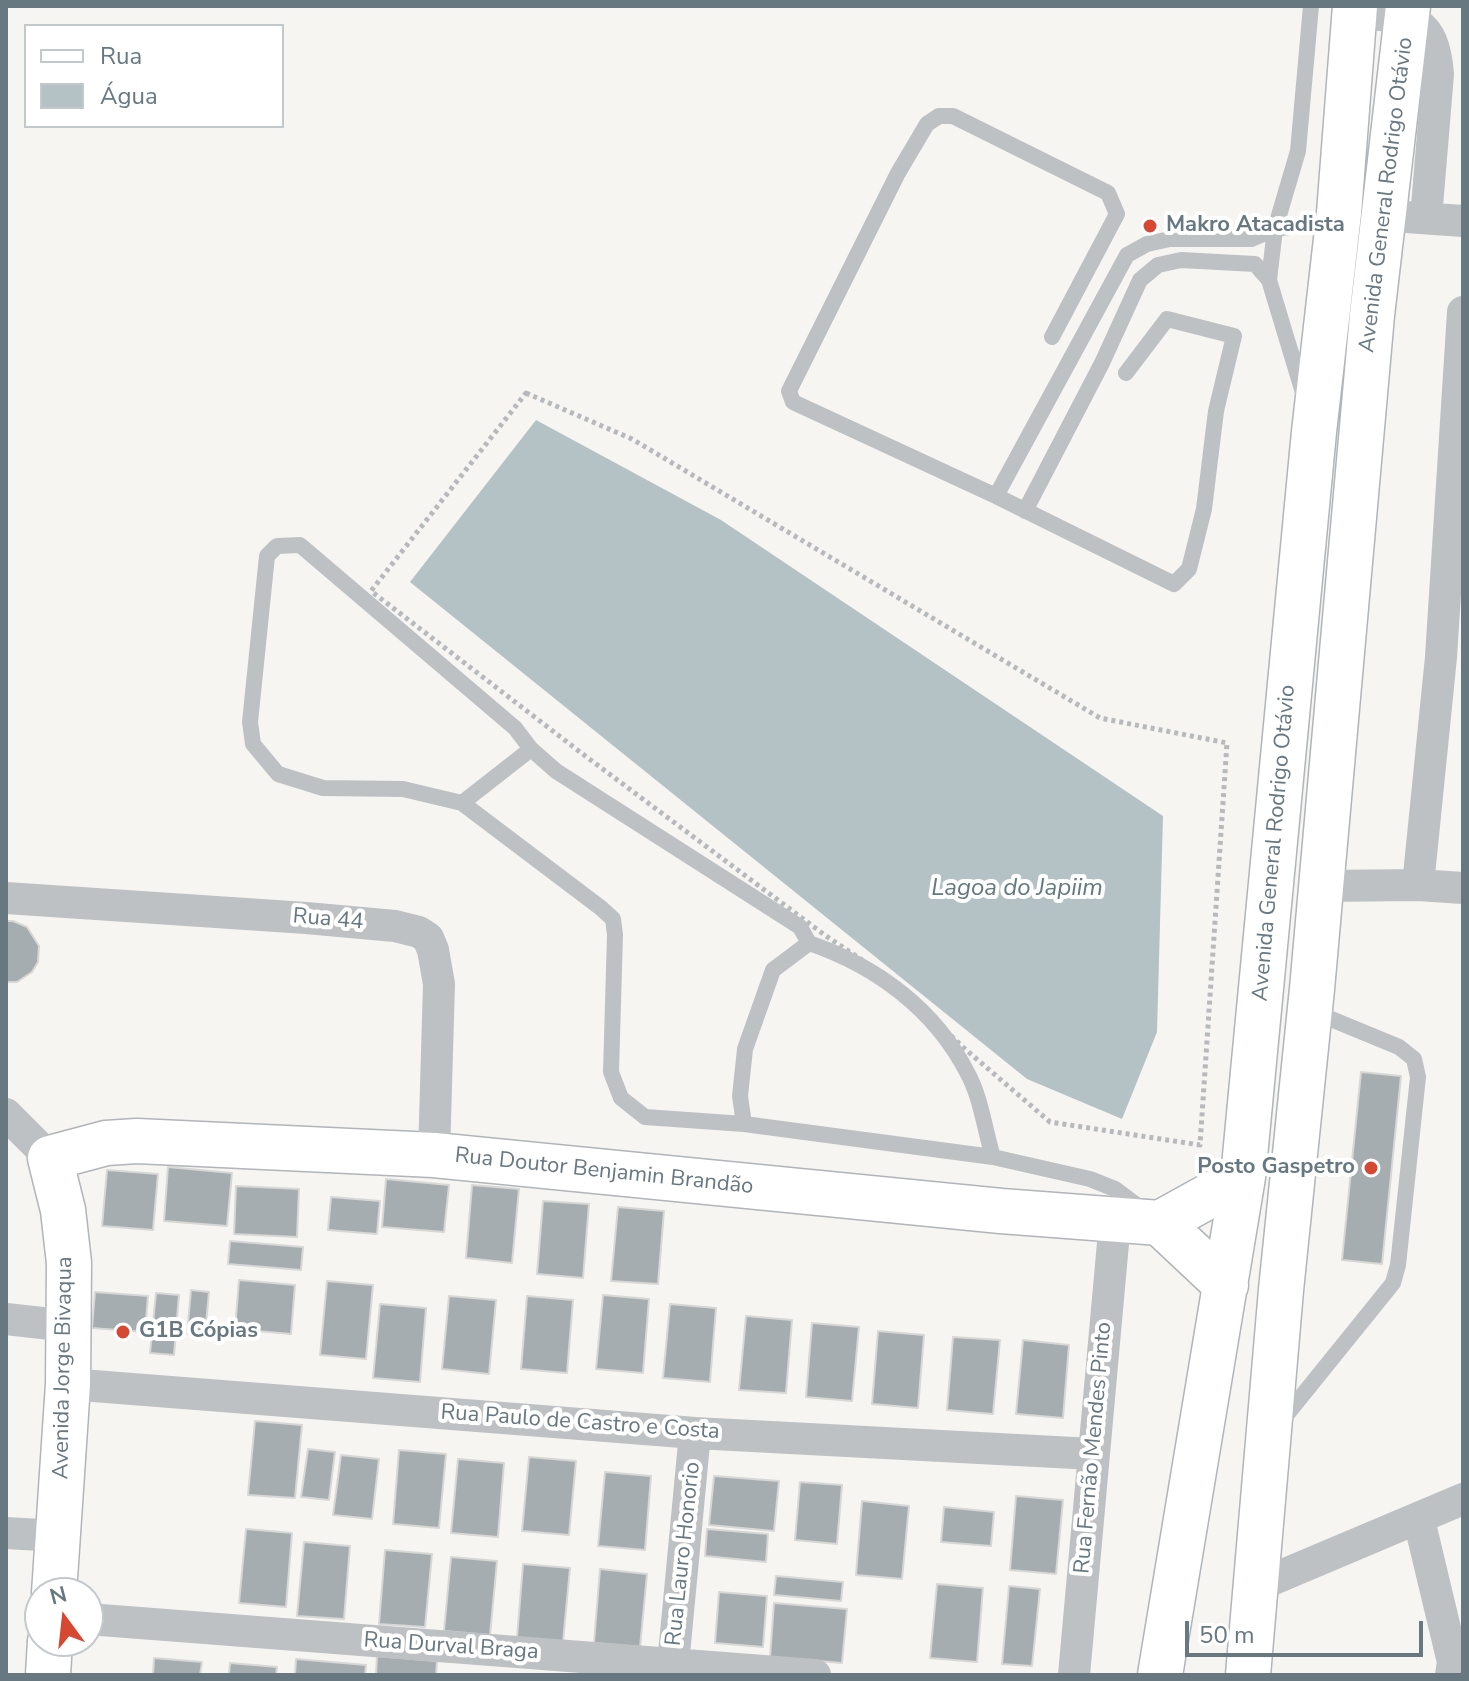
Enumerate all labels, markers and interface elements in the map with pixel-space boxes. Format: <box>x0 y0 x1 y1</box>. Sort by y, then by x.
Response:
legend <box>24 24 284 128</box>
street label: Avenida General Rodrigo Otávio <box>1355 36 1419 354</box>
text: Rua <box>100 40 142 72</box>
text: Água <box>100 80 158 112</box>
place label: Makro Atacadista <box>1166 213 1345 239</box>
marker: Makro Atacadista <box>1141 217 1159 235</box>
street label: Avenida General Rodrigo Otávio <box>1248 684 1302 1002</box>
water label: Lagoa do Japiim <box>931 875 1103 903</box>
street label: Rua 44 <box>292 904 364 936</box>
street label: Rua Doutor Benjamin Brandão <box>453 1143 755 1201</box>
place label: Posto Gaspetro <box>1197 1155 1355 1181</box>
marker: Posto Gaspetro <box>1362 1159 1380 1177</box>
street label: Avenida Jorge Bivaqua <box>49 1256 79 1480</box>
place label: G1B Cópias <box>139 1319 258 1345</box>
street label: Rua Fernão Mendes Pinto <box>1070 1321 1118 1575</box>
marker: G1B Cópias <box>114 1323 132 1341</box>
street label: Rua Paulo de Castro e Costa <box>440 1400 720 1446</box>
street label: Rua Lauro Honorio <box>661 1461 707 1647</box>
north arrow <box>24 1577 104 1657</box>
text: N <box>46 1579 70 1612</box>
scale bar <box>1189 1605 1427 1655</box>
text: 50 m <box>1199 1619 1255 1651</box>
street label: Rua Durval Braga <box>363 1628 539 1666</box>

